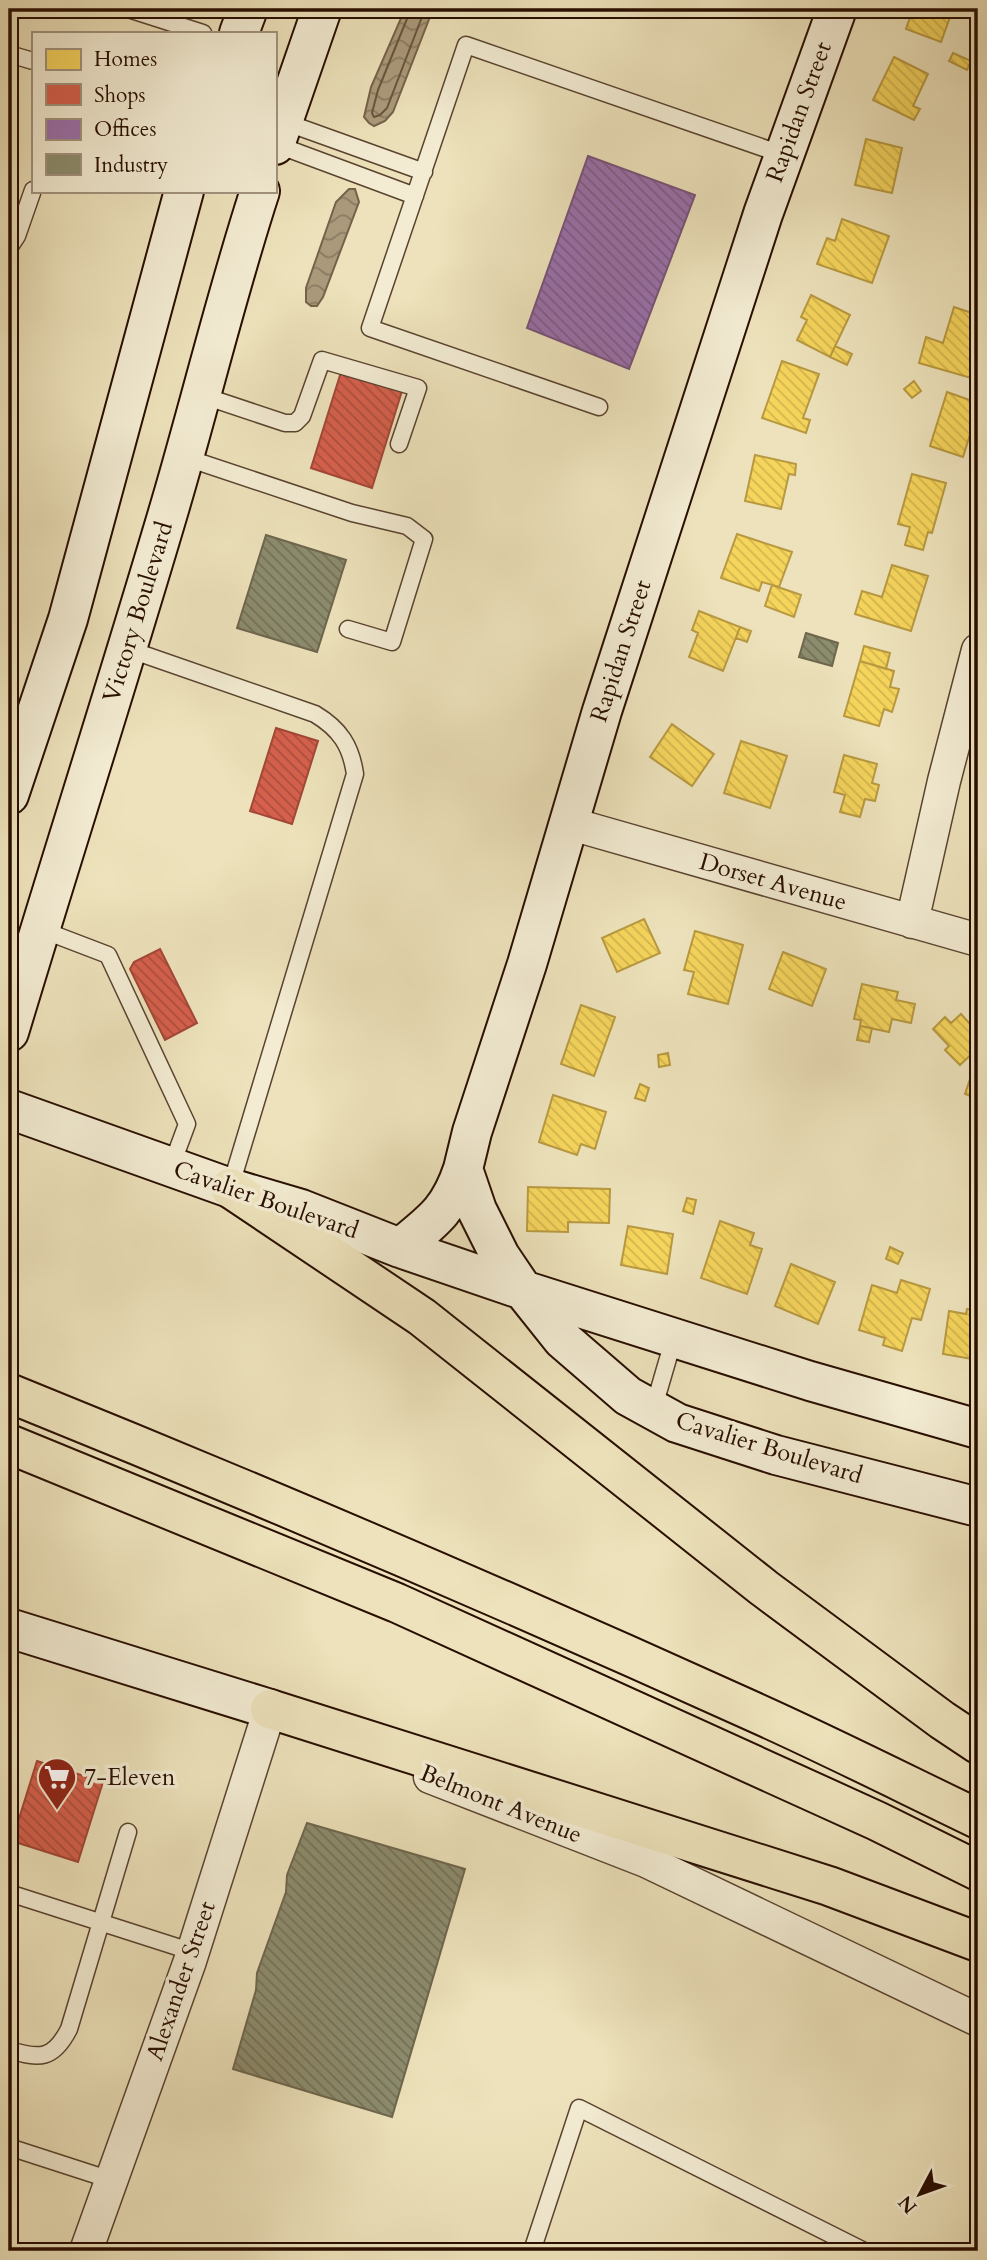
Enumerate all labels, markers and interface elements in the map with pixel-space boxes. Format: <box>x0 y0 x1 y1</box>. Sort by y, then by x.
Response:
legend <box>32 32 276 192</box>
street label: Rapidan Street <box>758 37 840 187</box>
text: Homes <box>94 45 157 74</box>
text: Shops <box>94 81 146 110</box>
text: Offices <box>94 115 156 144</box>
text: Industry <box>94 151 168 180</box>
street label: Victory Boulevard <box>95 517 181 706</box>
street label: Rapidan Street <box>583 575 660 726</box>
street label: Dorset Avenue <box>695 845 851 919</box>
street label: Cavalier Boulevard <box>169 1153 363 1247</box>
street label: Cavalier Boulevard <box>672 1404 867 1492</box>
supermarket icon: 7-Eleven <box>36 1756 78 1811</box>
street label: Belmont Avenue <box>415 1756 587 1852</box>
place label: 7-Eleven <box>84 1761 176 1794</box>
street label: Alexander Street <box>138 1896 224 2065</box>
north arrow <box>886 2158 956 2228</box>
text: N <box>892 2189 923 2219</box>

